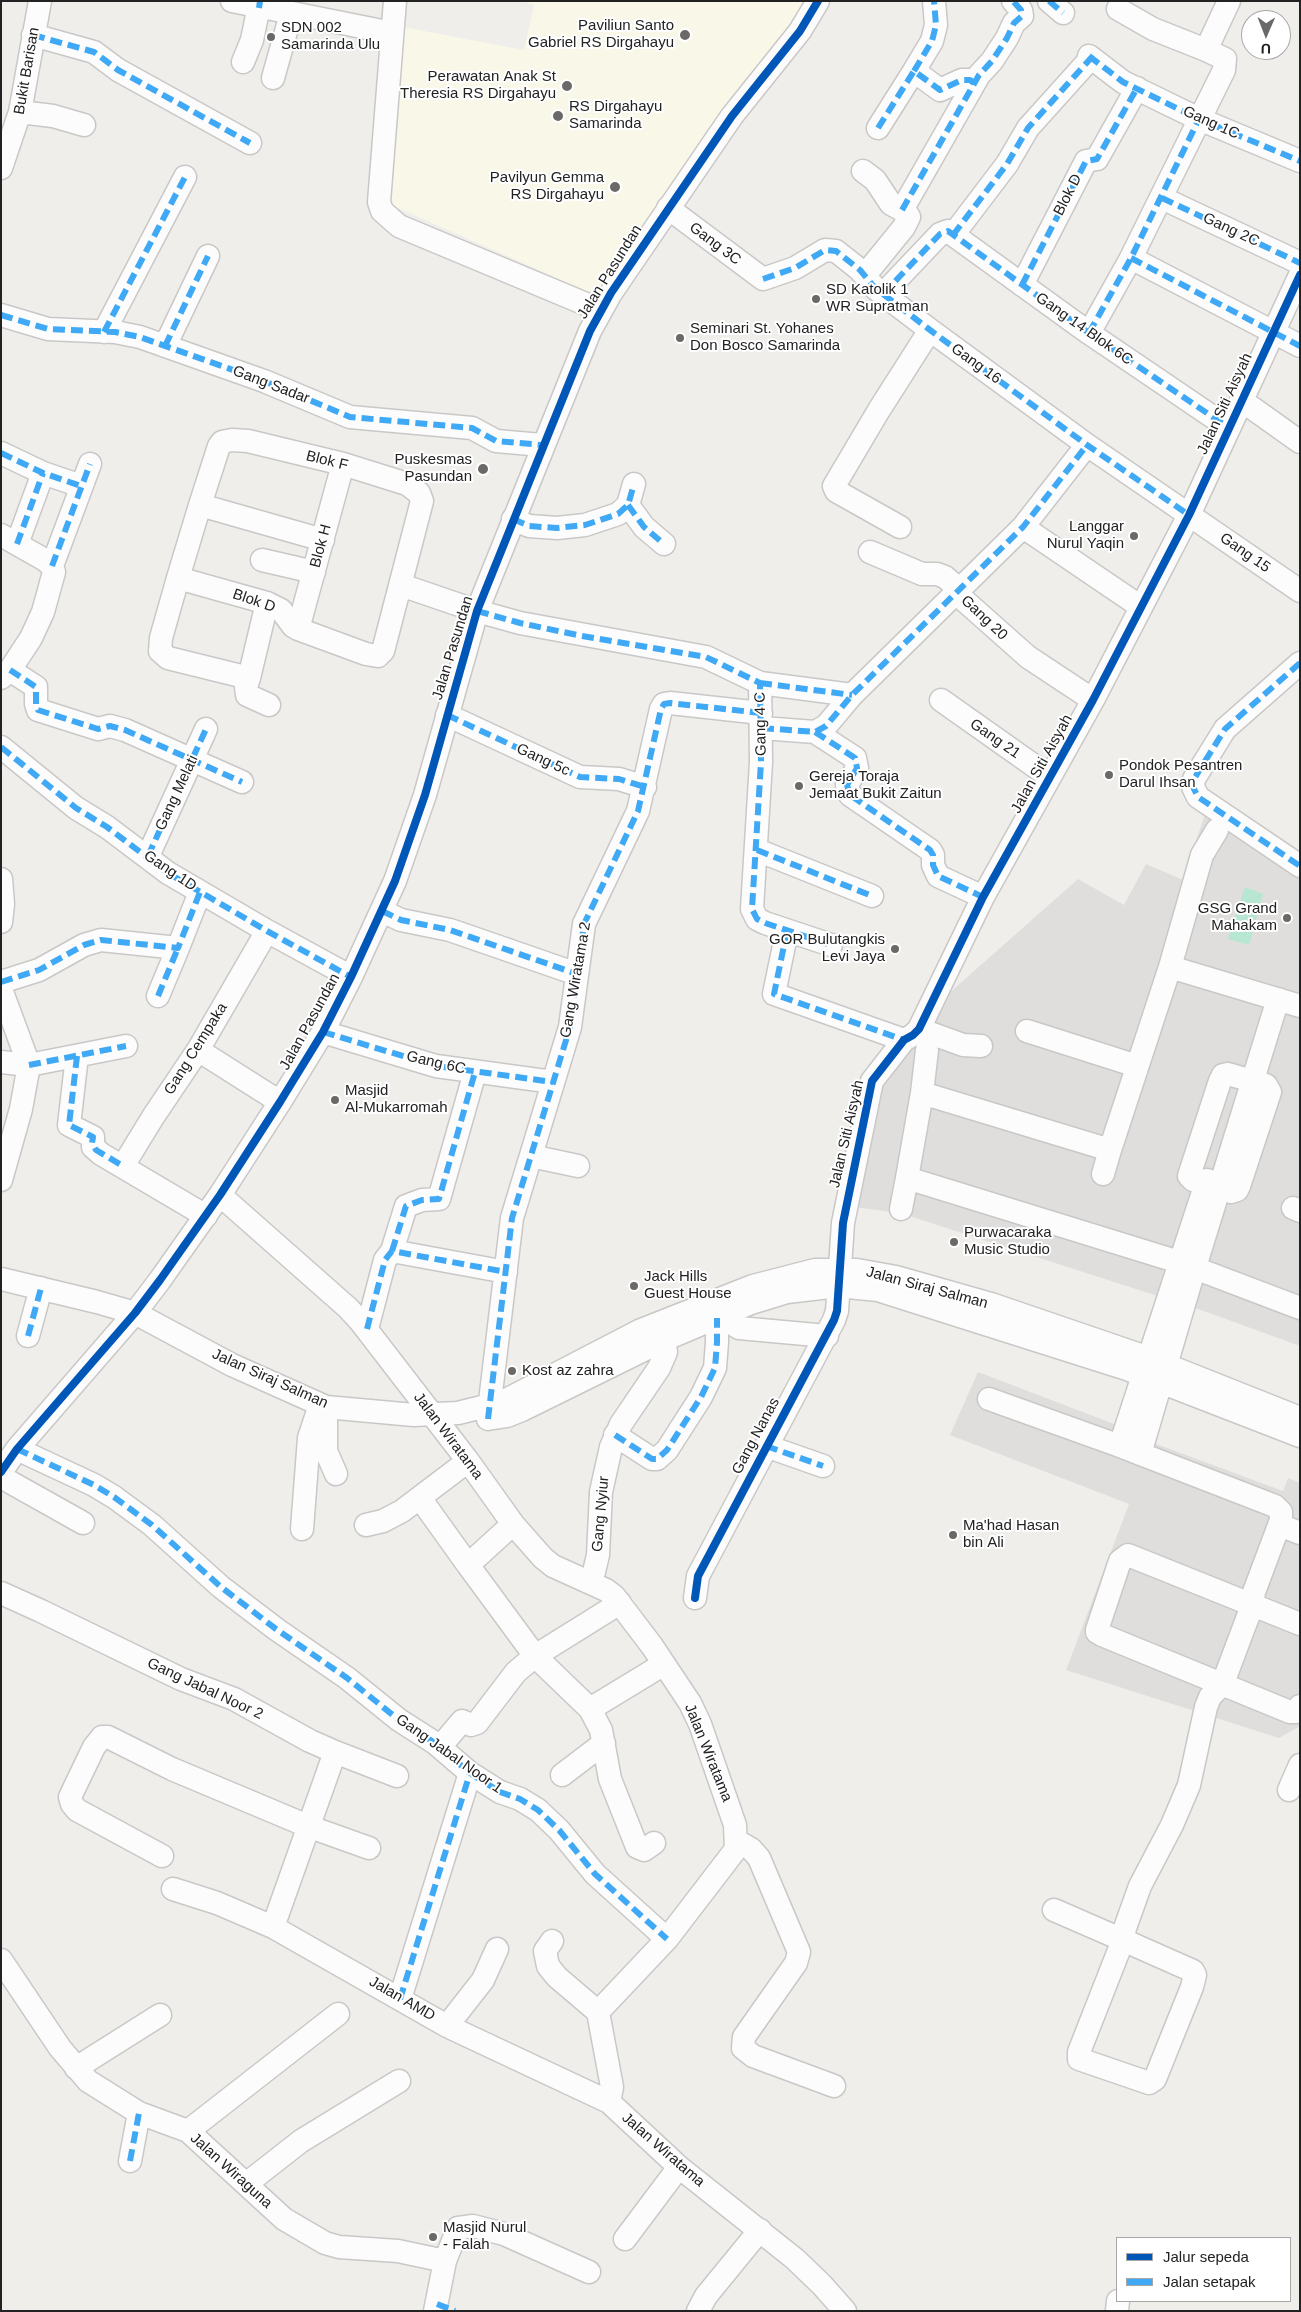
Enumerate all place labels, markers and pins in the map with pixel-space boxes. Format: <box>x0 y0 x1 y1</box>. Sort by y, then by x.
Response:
place label: Paviliun Santo Gabriel RS Dirgahayu <box>528 17 674 52</box>
place label: SDN 002 Samarinda Ulu <box>281 19 380 54</box>
marker: Paviliun Santo Gabriel RS Dirgahayu <box>678 28 692 42</box>
marker: SDN 002 Samarinda Ulu <box>265 31 277 43</box>
place label: Perawatan Anak St Theresia RS Dirgahayu <box>400 68 556 103</box>
marker: Perawatan Anak St Theresia RS Dirgahayu <box>560 79 574 93</box>
place label: RS Dirgahayu Samarinda <box>569 98 662 133</box>
marker: RS Dirgahayu Samarinda <box>551 109 565 123</box>
place label: Pavilyun Gemma RS Dirgahayu <box>490 169 604 204</box>
marker: Pavilyun Gemma RS Dirgahayu <box>608 180 622 194</box>
place label: SD Katolik 1 WR Supratman <box>826 281 929 316</box>
marker: SD Katolik 1 WR Supratman <box>810 293 822 305</box>
place label: Seminari St. Yohanes Don Bosco Samarinda <box>690 320 840 355</box>
marker: Seminari St. Yohanes Don Bosco Samarinda <box>674 332 686 344</box>
place label: Puskesmas Pasundan <box>394 451 472 486</box>
marker: Puskesmas Pasundan <box>476 462 490 476</box>
place label: Langgar Nurul Yaqin <box>1047 518 1124 553</box>
marker: Langgar Nurul Yaqin <box>1128 530 1140 542</box>
place label: Pondok Pesantren Darul Ihsan <box>1119 757 1242 792</box>
place label: Gereja Toraja Jemaat Bukit Zaitun <box>809 768 942 803</box>
marker: Pondok Pesantren Darul Ihsan <box>1103 769 1115 781</box>
marker: Gereja Toraja Jemaat Bukit Zaitun <box>793 780 805 792</box>
place label: GSG Grand Mahakam <box>1198 900 1277 935</box>
marker: GSG Grand Mahakam <box>1281 912 1293 924</box>
place label: GOR Bulutangkis Levi Jaya <box>769 931 885 966</box>
marker: GOR Bulutangkis Levi Jaya <box>889 943 901 955</box>
place label: Masjid Al-Mukarromah <box>345 1082 448 1117</box>
marker: Masjid Al-Mukarromah <box>329 1094 341 1106</box>
place label: Purwacaraka Music Studio <box>964 1224 1052 1259</box>
marker: Purwacaraka Music Studio <box>948 1236 960 1248</box>
place label: Jack Hills Guest House <box>644 1268 732 1303</box>
marker: Jack Hills Guest House <box>628 1280 640 1292</box>
place label: Kost az zahra <box>522 1362 614 1380</box>
marker: Kost az zahra <box>506 1365 518 1377</box>
place label: Ma'had Hasan bin Ali <box>963 1517 1059 1552</box>
marker: Ma'had Hasan bin Ali <box>947 1529 959 1541</box>
place label: Masjid Nurul - Falah <box>443 2219 526 2254</box>
marker: Masjid Nurul - Falah <box>427 2231 439 2243</box>

